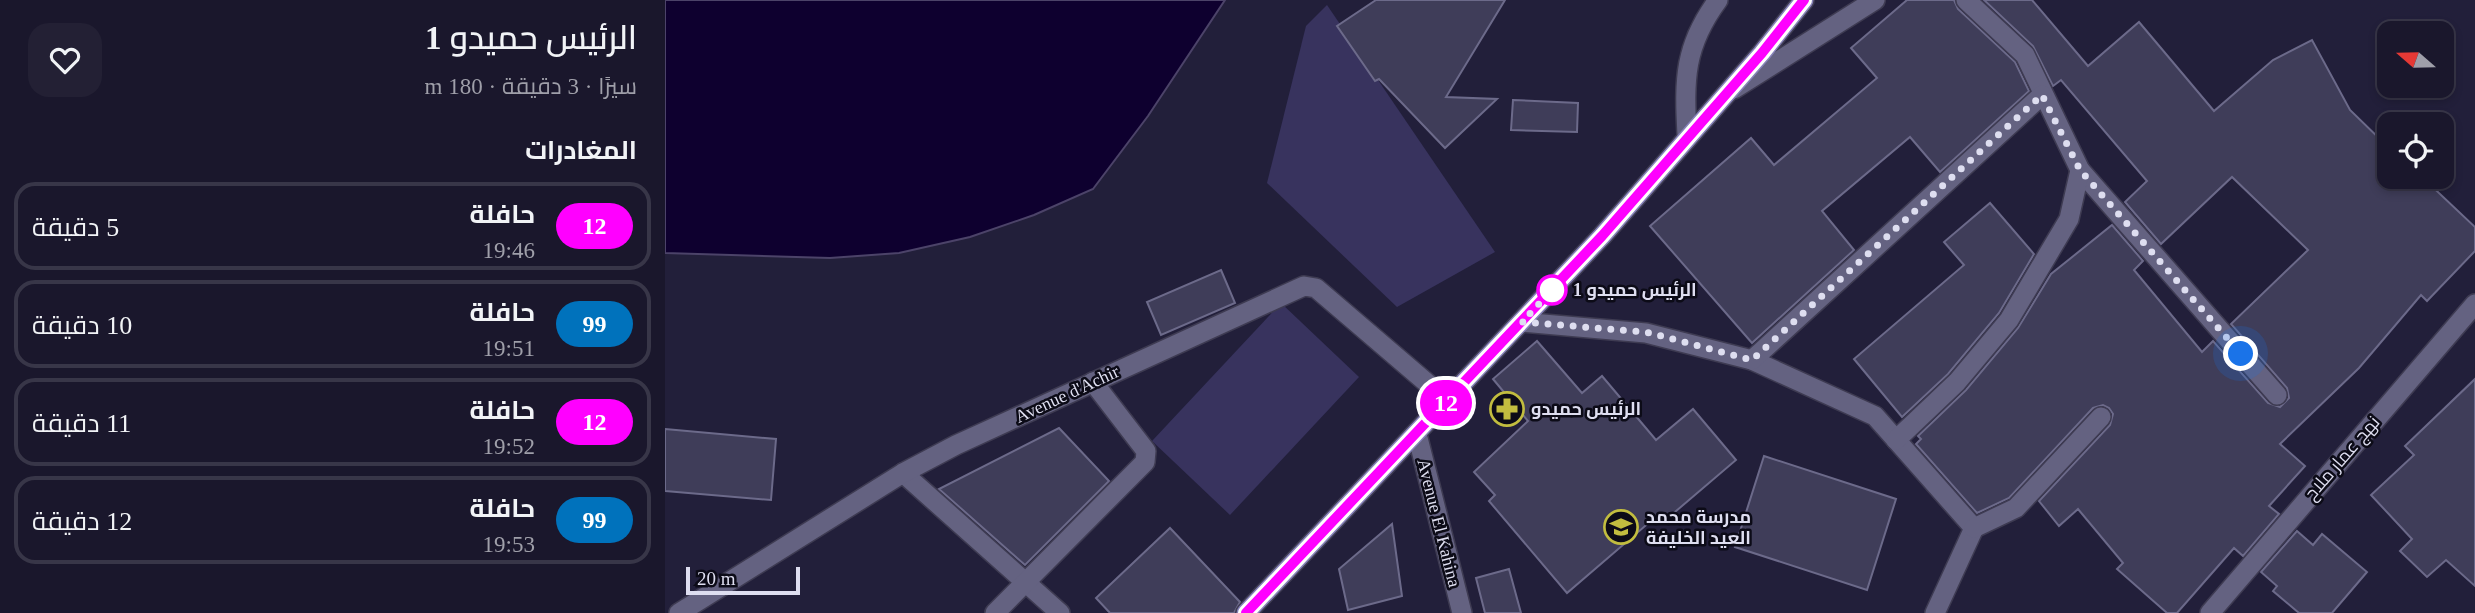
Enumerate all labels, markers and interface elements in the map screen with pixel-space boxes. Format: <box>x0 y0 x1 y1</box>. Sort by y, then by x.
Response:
text: الرئيس حميدو 1 <box>425 20 637 56</box>
north arrow <box>2377 21 2453 98</box>
map controls <box>2377 21 2454 189</box>
button: heart <box>28 23 102 97</box>
text: سيرًا · 3 دقيقة · 180 m <box>425 74 637 99</box>
button: locate <box>2377 112 2454 189</box>
text: المغادرات <box>525 136 637 165</box>
text: حافلة <box>470 200 535 229</box>
text: 5 دقيقة <box>32 213 119 242</box>
text: 12 <box>583 213 607 239</box>
text: 19:46 <box>483 238 535 263</box>
marker: الرئيس حميدو 1 <box>1537 275 1567 305</box>
place label: الرئيس حميدو 1 <box>1573 280 1697 301</box>
text: حافلة <box>470 298 535 327</box>
text: 10 دقيقة <box>32 311 132 340</box>
text: 99 <box>583 311 607 337</box>
text: 19:51 <box>483 336 535 361</box>
your location <box>2223 336 2258 371</box>
street label: Avenue d'Achir <box>1012 361 1122 427</box>
line badge: 12 <box>1415 380 1477 426</box>
text: 12 <box>1434 390 1458 416</box>
pharmacy icon: الرئيس حميدو <box>1488 390 1526 428</box>
text: حافلة <box>470 396 535 425</box>
place label: الرئيس حميدو <box>1531 399 1641 420</box>
text: 11 دقيقة <box>32 409 131 438</box>
text: 12 <box>583 409 607 435</box>
street label: نهج عمار ملاح <box>2300 412 2385 505</box>
text: 19:52 <box>483 434 535 459</box>
street label: Avenue El Kahina <box>1413 457 1465 589</box>
text: حافلة <box>470 494 535 523</box>
text: 12 دقيقة <box>32 507 132 536</box>
text: 99 <box>583 507 607 533</box>
place label: مدرسة محمد العيد الخليفة <box>1646 507 1751 548</box>
school or university icon: مدرسة محمد العيد الخليفة <box>1602 508 1640 546</box>
text: 19:53 <box>483 532 535 557</box>
scale bar <box>686 564 800 596</box>
text: 20 m <box>697 568 736 589</box>

